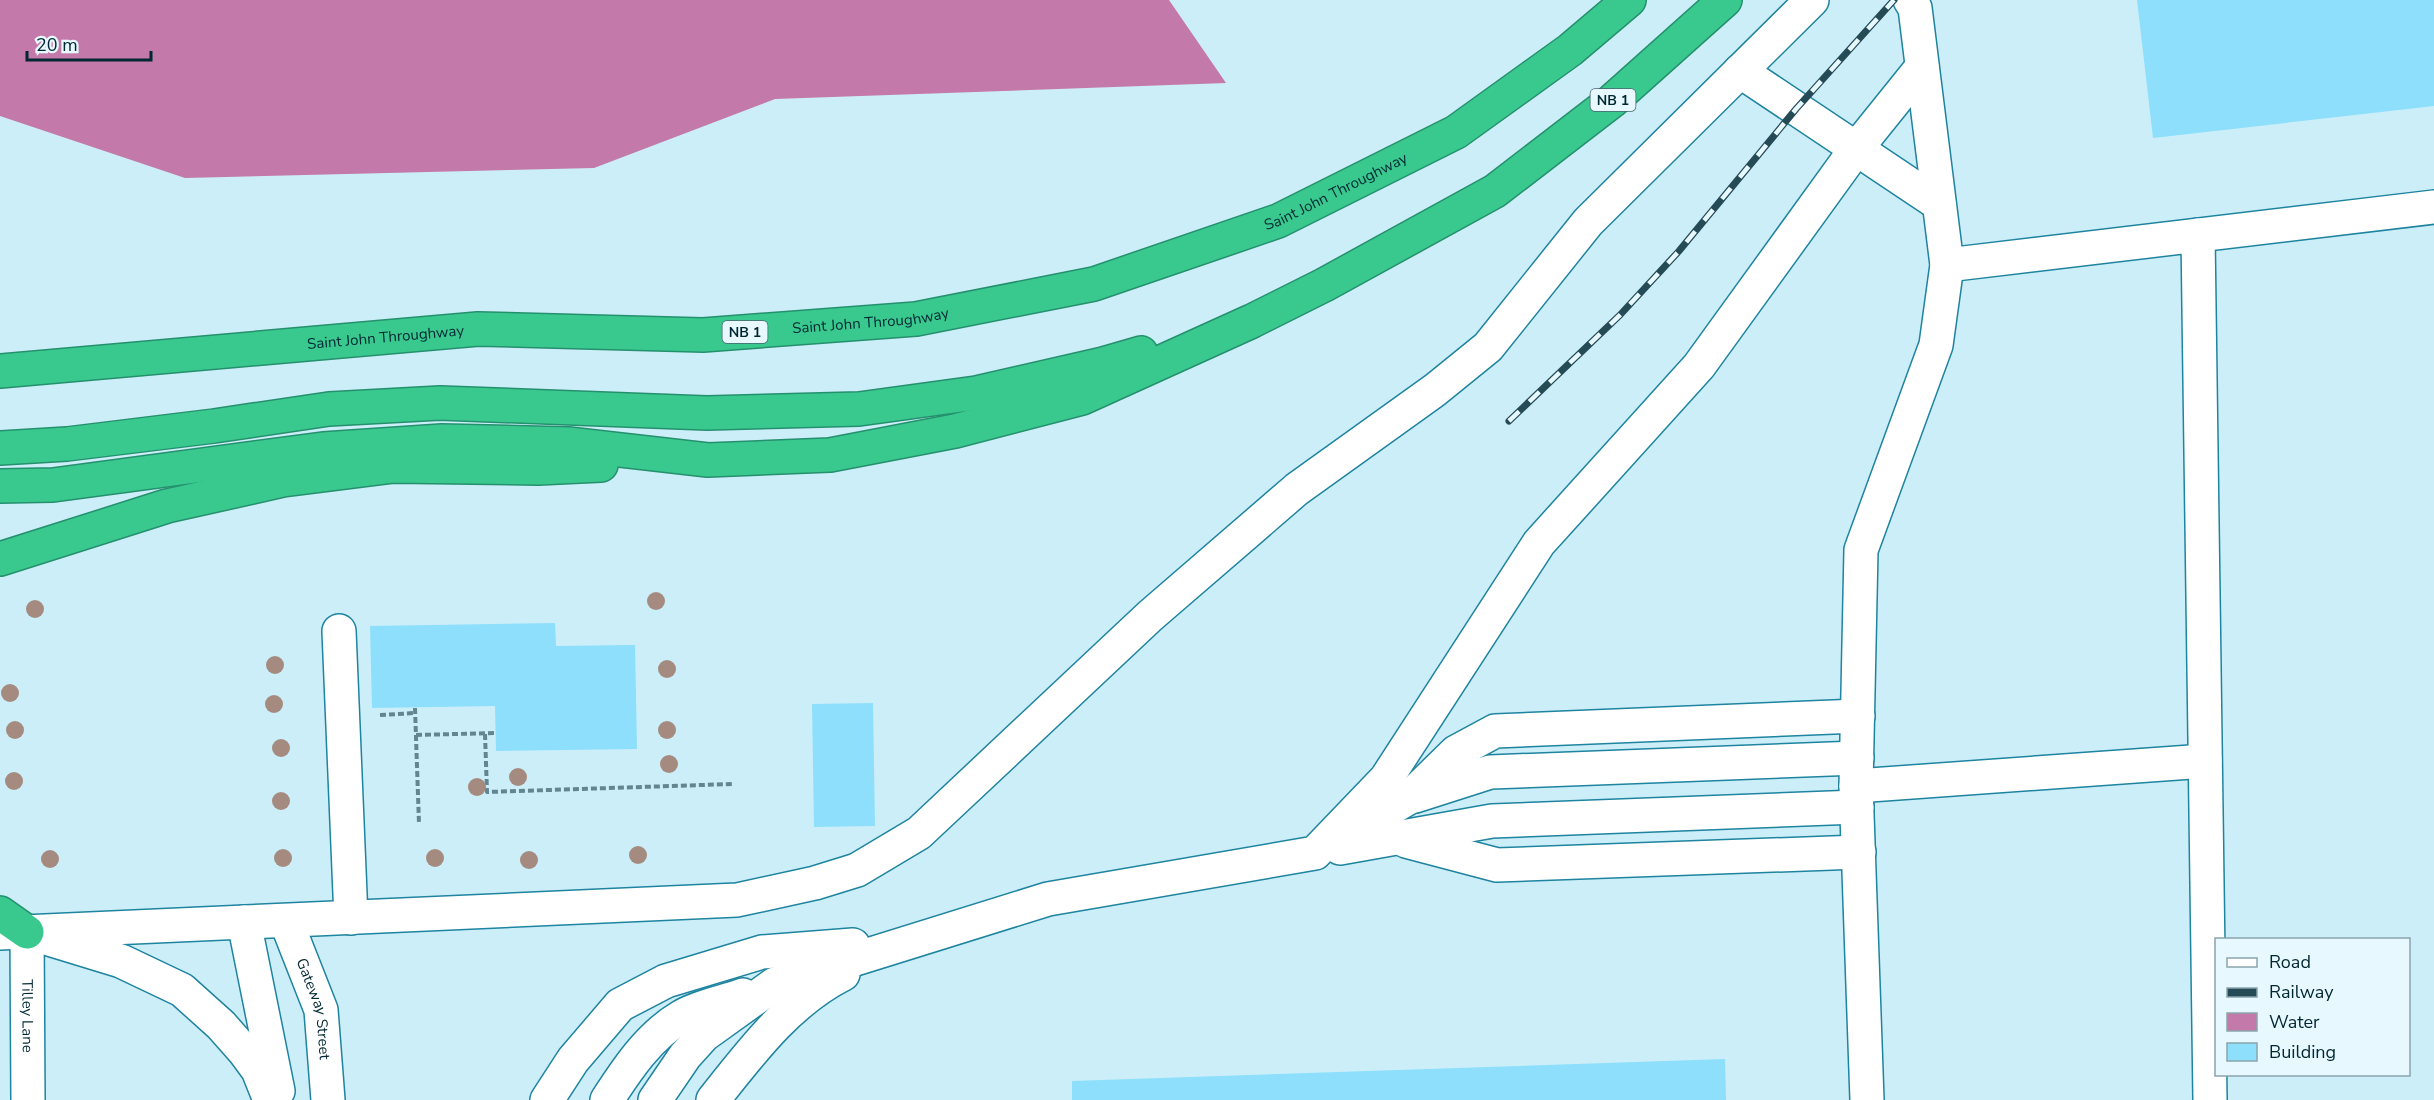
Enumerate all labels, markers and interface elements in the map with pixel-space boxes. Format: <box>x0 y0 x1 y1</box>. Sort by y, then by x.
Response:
scale bar <box>27 24 152 62</box>
text: 20 m <box>36 33 78 57</box>
road number: NB 1 <box>1590 89 1636 111</box>
street label: Saint John Throughway <box>1261 148 1411 235</box>
street label: Saint John Throughway <box>791 303 951 338</box>
street label: Saint John Throughway <box>306 320 465 354</box>
road number: NB 1 <box>722 321 768 343</box>
legend <box>2215 938 2410 1076</box>
text: Road <box>2269 950 2311 974</box>
street label: Gateway Street <box>292 955 335 1061</box>
street label: Tilley Lane <box>17 979 38 1053</box>
text: Railway <box>2269 980 2334 1004</box>
text: Water <box>2269 1010 2320 1034</box>
text: Building <box>2269 1040 2336 1064</box>

